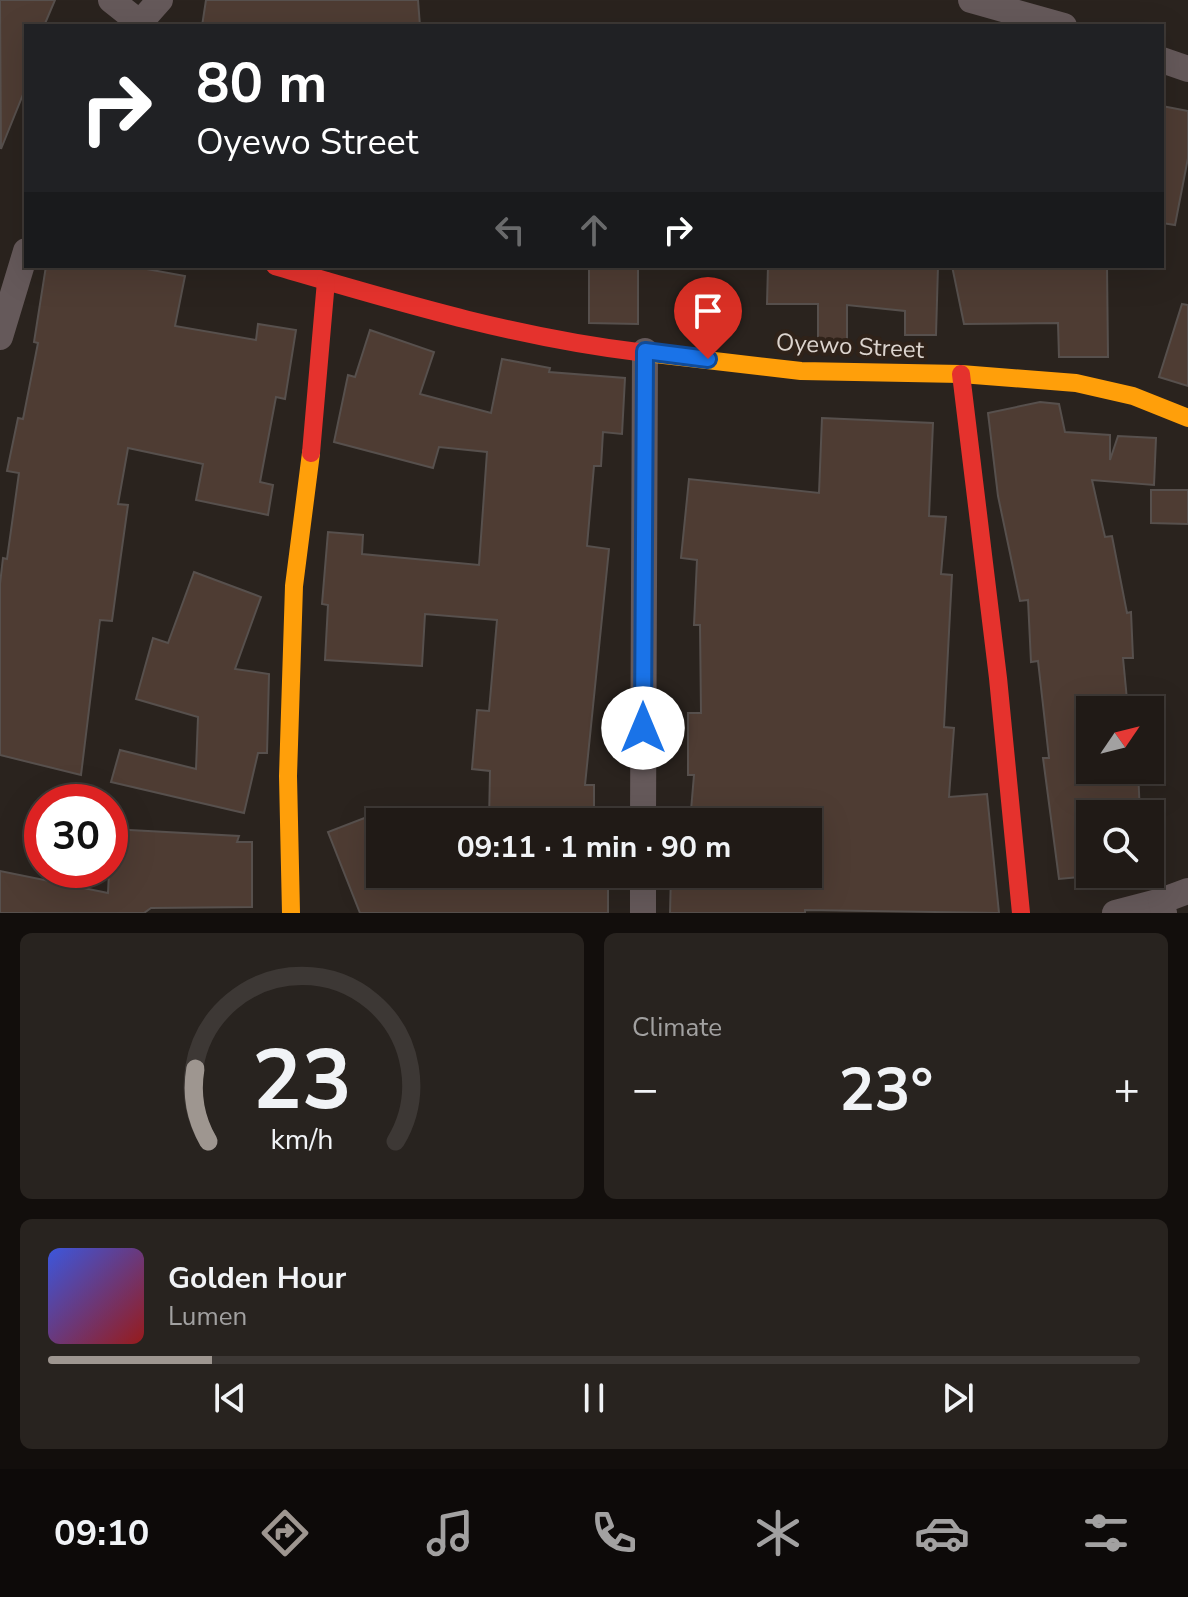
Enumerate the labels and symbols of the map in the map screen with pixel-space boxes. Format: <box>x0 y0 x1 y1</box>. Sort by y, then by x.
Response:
pin <box>674 277 742 359</box>
street label: Oyewo Street <box>775 326 925 366</box>
position arrow <box>601 686 685 770</box>
north arrow <box>1076 696 1164 784</box>
speed limit sign: 30 <box>24 784 128 888</box>

